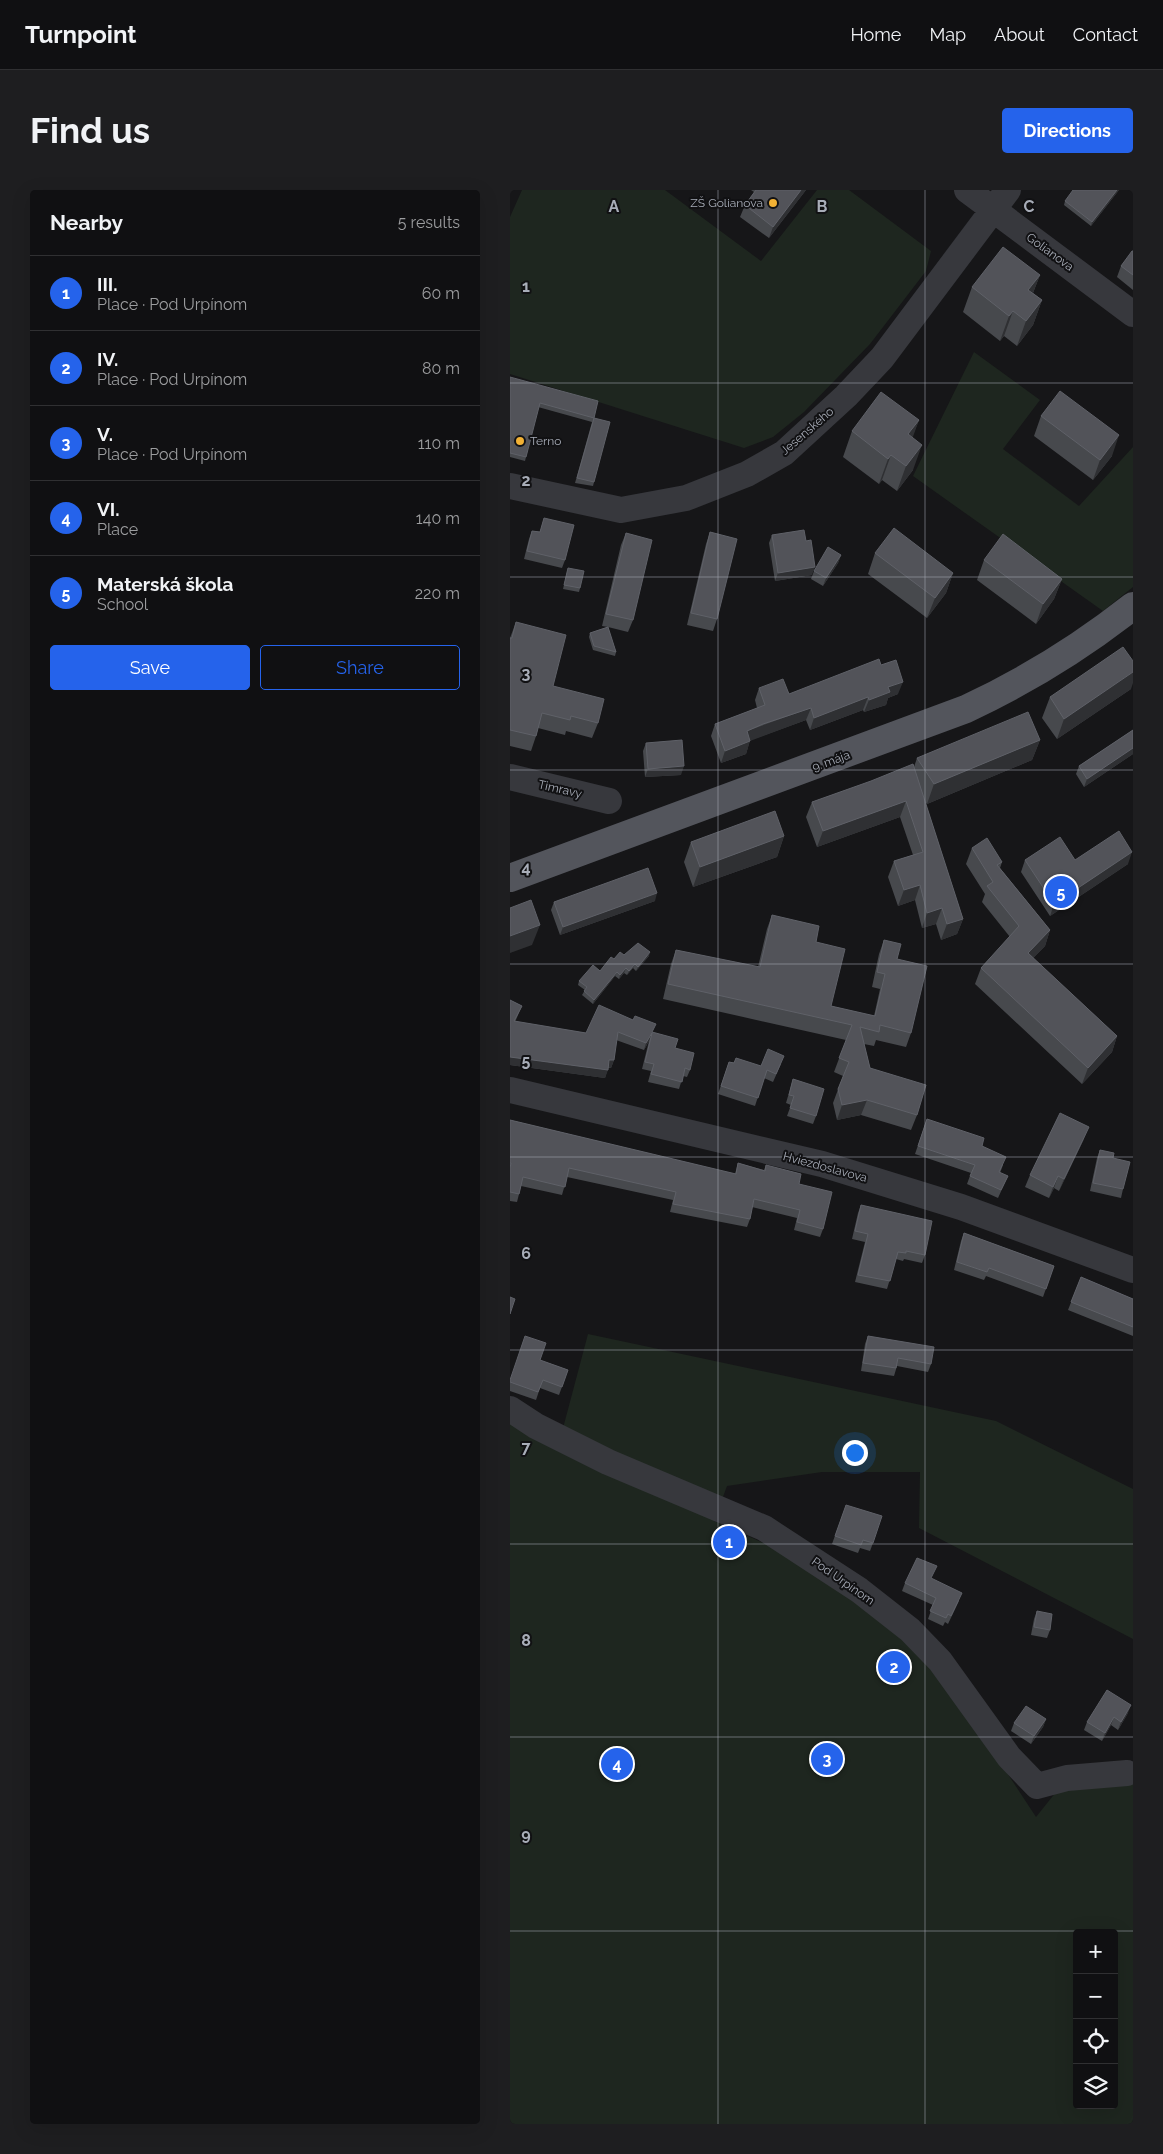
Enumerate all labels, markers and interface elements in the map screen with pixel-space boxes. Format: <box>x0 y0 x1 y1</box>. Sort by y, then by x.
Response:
text: Turnpoint <box>25 20 137 49</box>
text: Home <box>850 24 901 45</box>
text: Map <box>929 24 966 45</box>
text: About <box>994 24 1045 45</box>
text: Contact <box>1073 24 1138 45</box>
button: Directions <box>1002 108 1133 153</box>
text: Find us <box>30 110 150 151</box>
place label: ZŠ Golianova <box>690 196 763 210</box>
text: A <box>609 197 620 216</box>
marker: ZŠ Golianova <box>767 197 779 209</box>
text: B <box>817 197 828 216</box>
text: C <box>1024 197 1035 216</box>
text: Nearby <box>50 210 123 235</box>
text: 5 results <box>398 213 460 232</box>
street label: Golianova <box>1024 230 1076 274</box>
text: III. <box>97 273 118 295</box>
text: 1 <box>522 277 530 296</box>
text: 1 <box>62 284 70 303</box>
text: 60 m <box>422 284 460 303</box>
text: Place · Pod Urpínom <box>97 295 247 314</box>
text: IV. <box>97 348 118 370</box>
text: 2 <box>61 359 71 378</box>
text: 80 m <box>422 359 460 378</box>
text: Place · Pod Urpínom <box>97 370 247 389</box>
street label: Jesenského <box>778 404 836 458</box>
text: V. <box>97 423 113 445</box>
text: 3 <box>62 434 70 453</box>
text: 110 m <box>418 434 460 453</box>
place label: Terno <box>530 434 561 448</box>
marker: Terno <box>514 435 526 447</box>
text: Place · Pod Urpínom <box>97 445 247 464</box>
text: 2 <box>521 471 531 490</box>
text: VI. <box>97 498 120 520</box>
text: 4 <box>61 509 71 528</box>
text: 140 m <box>416 509 460 528</box>
text: Place <box>97 520 138 539</box>
text: Materská škola <box>97 573 233 595</box>
text: 5 <box>62 584 70 603</box>
text: 220 m <box>415 584 460 603</box>
text: School <box>97 595 148 614</box>
button: Save <box>50 645 250 690</box>
button: Share <box>260 645 460 690</box>
text: 3 <box>522 664 531 683</box>
street label: 9. mája <box>810 748 852 774</box>
street label: Timravy <box>537 777 584 801</box>
text: 4 <box>521 858 531 877</box>
pin: 5 <box>1045 873 1077 911</box>
text: 5 <box>522 1051 531 1070</box>
street label: Hviezdoslavova <box>781 1149 869 1185</box>
text: 6 <box>521 1244 531 1263</box>
text: 7 <box>522 1438 531 1457</box>
your location <box>842 1440 868 1466</box>
pin: 1 <box>713 1523 745 1561</box>
street label: Pod Urpínom <box>809 1554 877 1608</box>
text: 8 <box>521 1631 531 1650</box>
pin: 2 <box>878 1648 910 1686</box>
pin: 3 <box>811 1740 843 1778</box>
pin: 4 <box>601 1745 633 1783</box>
text: 9 <box>521 1825 531 1844</box>
map controls <box>1073 1929 1118 2109</box>
button: + <box>1073 1929 1118 1974</box>
button: − <box>1073 1974 1118 2019</box>
button: locate <box>1073 2019 1118 2064</box>
button: layers <box>1073 2064 1118 2109</box>

